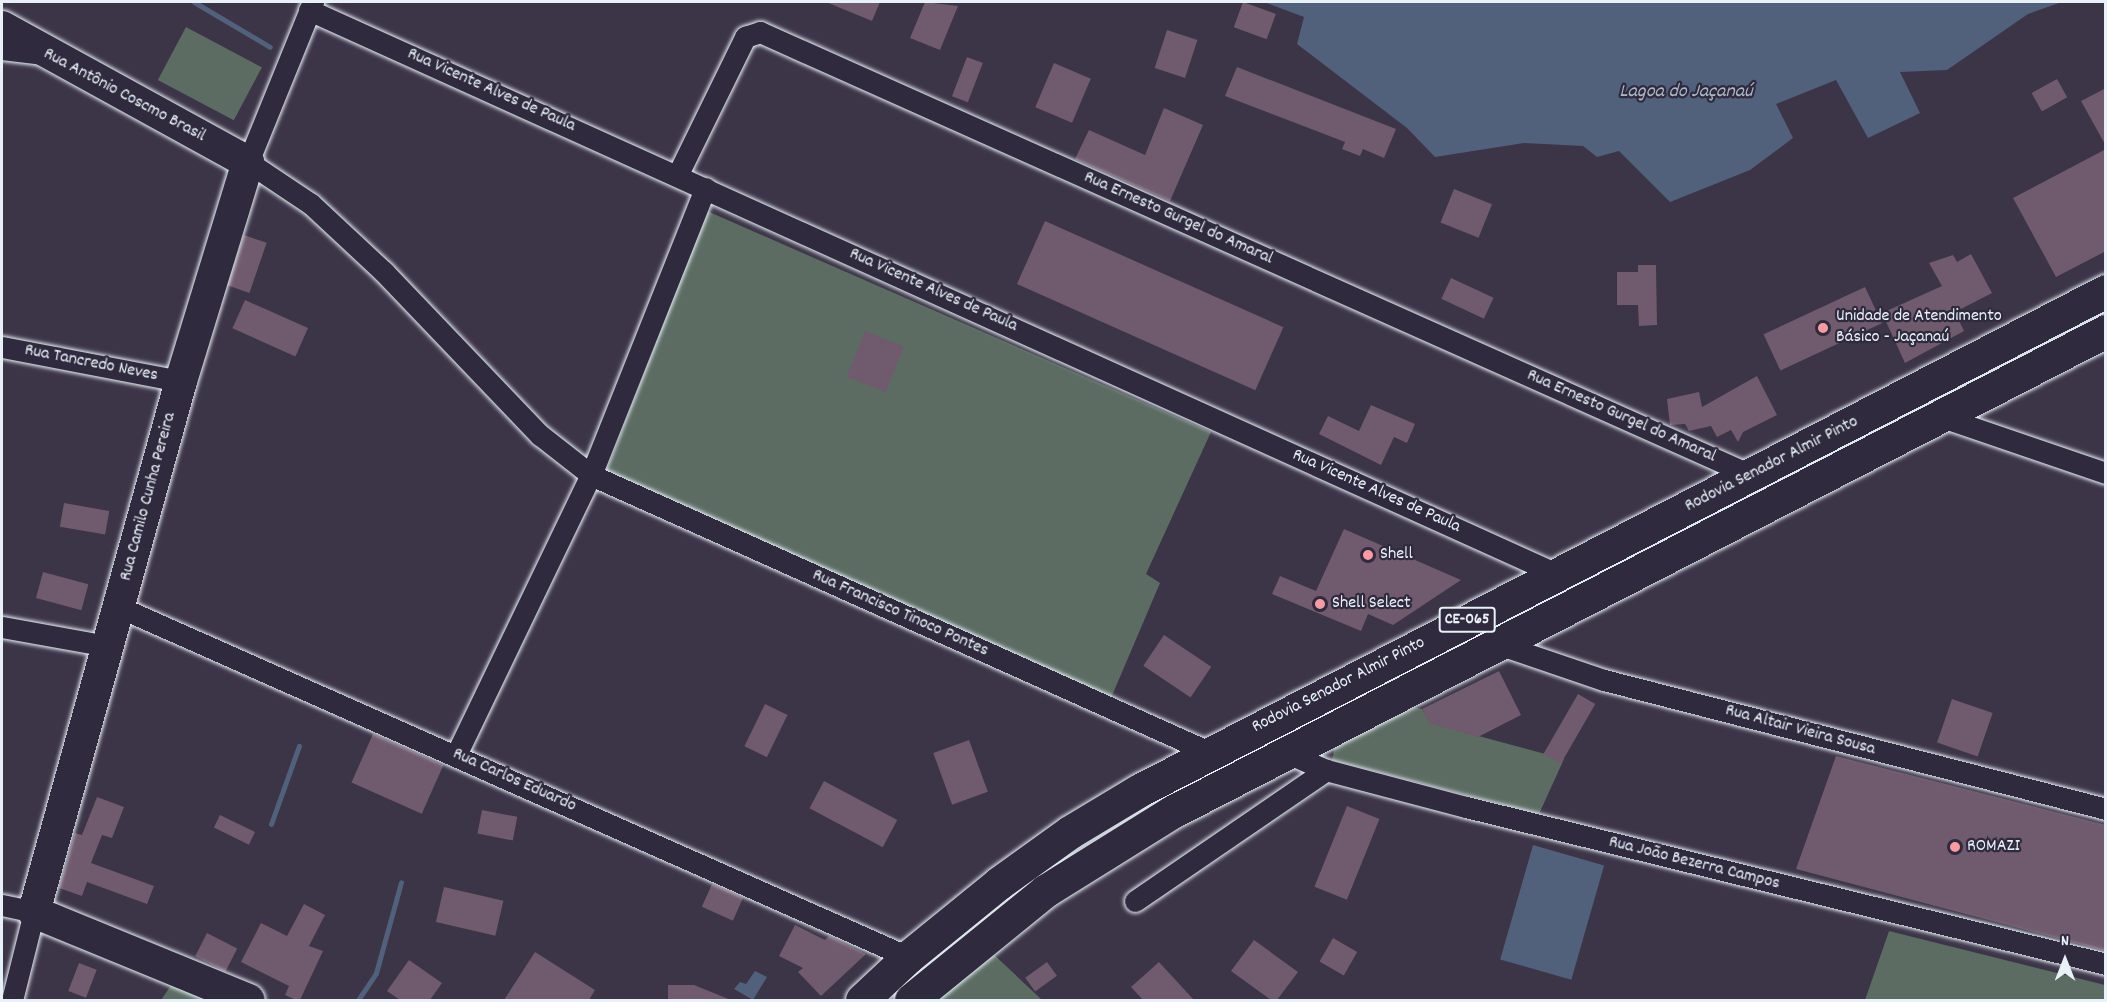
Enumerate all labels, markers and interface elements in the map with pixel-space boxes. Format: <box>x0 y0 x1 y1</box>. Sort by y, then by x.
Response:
street label: Rua Antônio Coscmo Brasil <box>39 44 209 148</box>
street label: Rua Vicente Alves de Paula <box>403 44 579 138</box>
water label: Lagoa do Jaçanaú <box>1619 80 1753 104</box>
street label: Rua Ernesto Gurgel do Amaral <box>1080 167 1276 271</box>
street label: Rua Vicente Alves de Paula <box>845 244 1021 338</box>
place label: Unidade de Atendimento Básico - Jaçanaú <box>1836 307 2002 350</box>
marker: Unidade de Atendimento Básico - Jaçanaú <box>1814 319 1832 337</box>
street label: Rua Tancredo Neves <box>23 340 159 388</box>
street label: Rua Ernesto Gurgel do Amaral <box>1523 365 1719 469</box>
street label: Rua Camilo Cunha Pereira <box>116 410 182 584</box>
street label: Rodovia Senador Almir Pinto <box>1682 412 1862 518</box>
street label: Rua Vicente Alves de Paula <box>1288 445 1464 539</box>
place label: Shell <box>1380 544 1413 566</box>
marker: Shell <box>1361 548 1375 562</box>
street label: Rua Francisco Tinoco Pontes <box>808 565 992 663</box>
place label: Shell Select <box>1332 593 1411 615</box>
marker: Shell Select <box>1313 597 1327 611</box>
road number: CE-065 <box>1438 607 1496 633</box>
street label: Rodovia Senador Almir Pinto <box>1249 633 1429 739</box>
street label: Rua Altair Vieira Sousa <box>1723 701 1877 761</box>
street label: Rua Carlos Eduardo <box>449 744 579 818</box>
street label: Rua João Bezerra Campos <box>1606 832 1782 896</box>
place label: ROMAZI <box>1967 836 2020 858</box>
marker: ROMAZI <box>1948 840 1962 854</box>
north arrow <box>2035 930 2095 990</box>
text: N <box>2061 930 2069 953</box>

